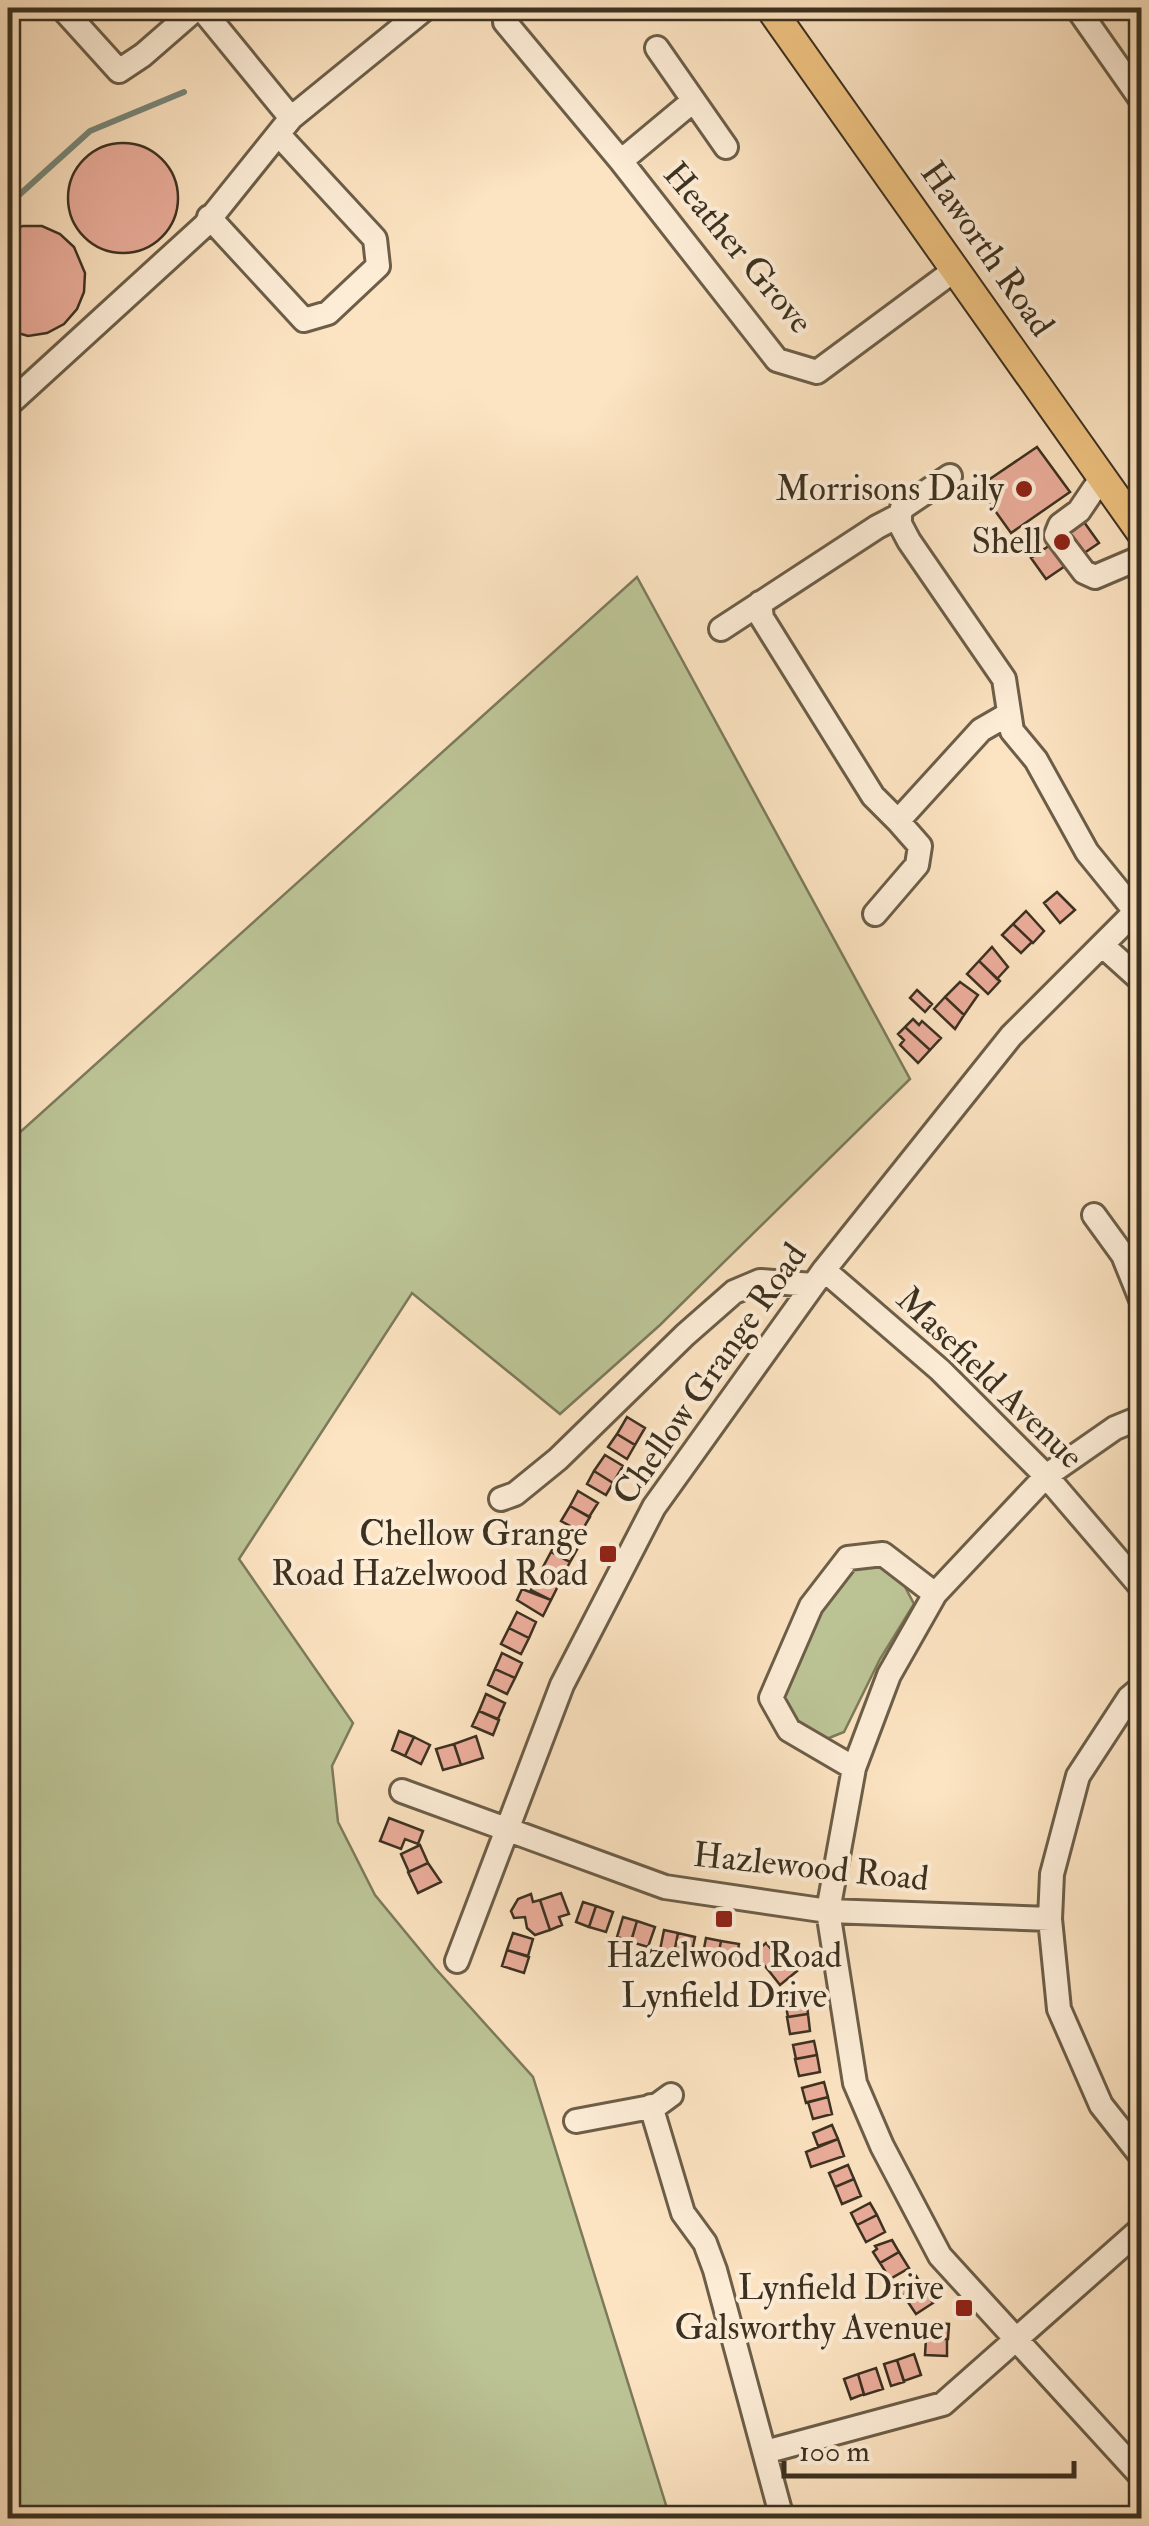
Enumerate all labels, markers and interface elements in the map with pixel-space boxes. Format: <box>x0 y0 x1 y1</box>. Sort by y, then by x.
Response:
street label: Heather Grove <box>654 153 822 343</box>
street label: Haworth Road <box>910 153 1064 345</box>
place label: Morrisons Daily <box>776 467 1005 511</box>
marker: Morrisons Daily <box>1013 478 1035 500</box>
place label: Shell <box>972 520 1042 564</box>
marker: Shell <box>1051 531 1073 553</box>
street label: Chellow Grange Road <box>603 1235 817 1513</box>
street label: Masefield Avenue <box>887 1278 1093 1478</box>
place label: Chellow Grange Road Hazelwood Road <box>271 1512 588 1596</box>
marker: Chellow Grange Road Hazelwood Road <box>597 1543 619 1565</box>
street label: Hazlewood Road <box>691 1833 931 1901</box>
marker: Hazelwood Road Lynfield Drive <box>713 1908 735 1930</box>
place label: Hazelwood Road Lynfield Drive <box>606 1934 842 2018</box>
place label: Lynfield Drive Galsworthy Avenue <box>675 2266 944 2350</box>
marker: Lynfield Drive Galsworthy Avenue <box>953 2297 975 2319</box>
scale bar <box>784 2416 1074 2478</box>
text: 100 m <box>799 2433 870 2470</box>

